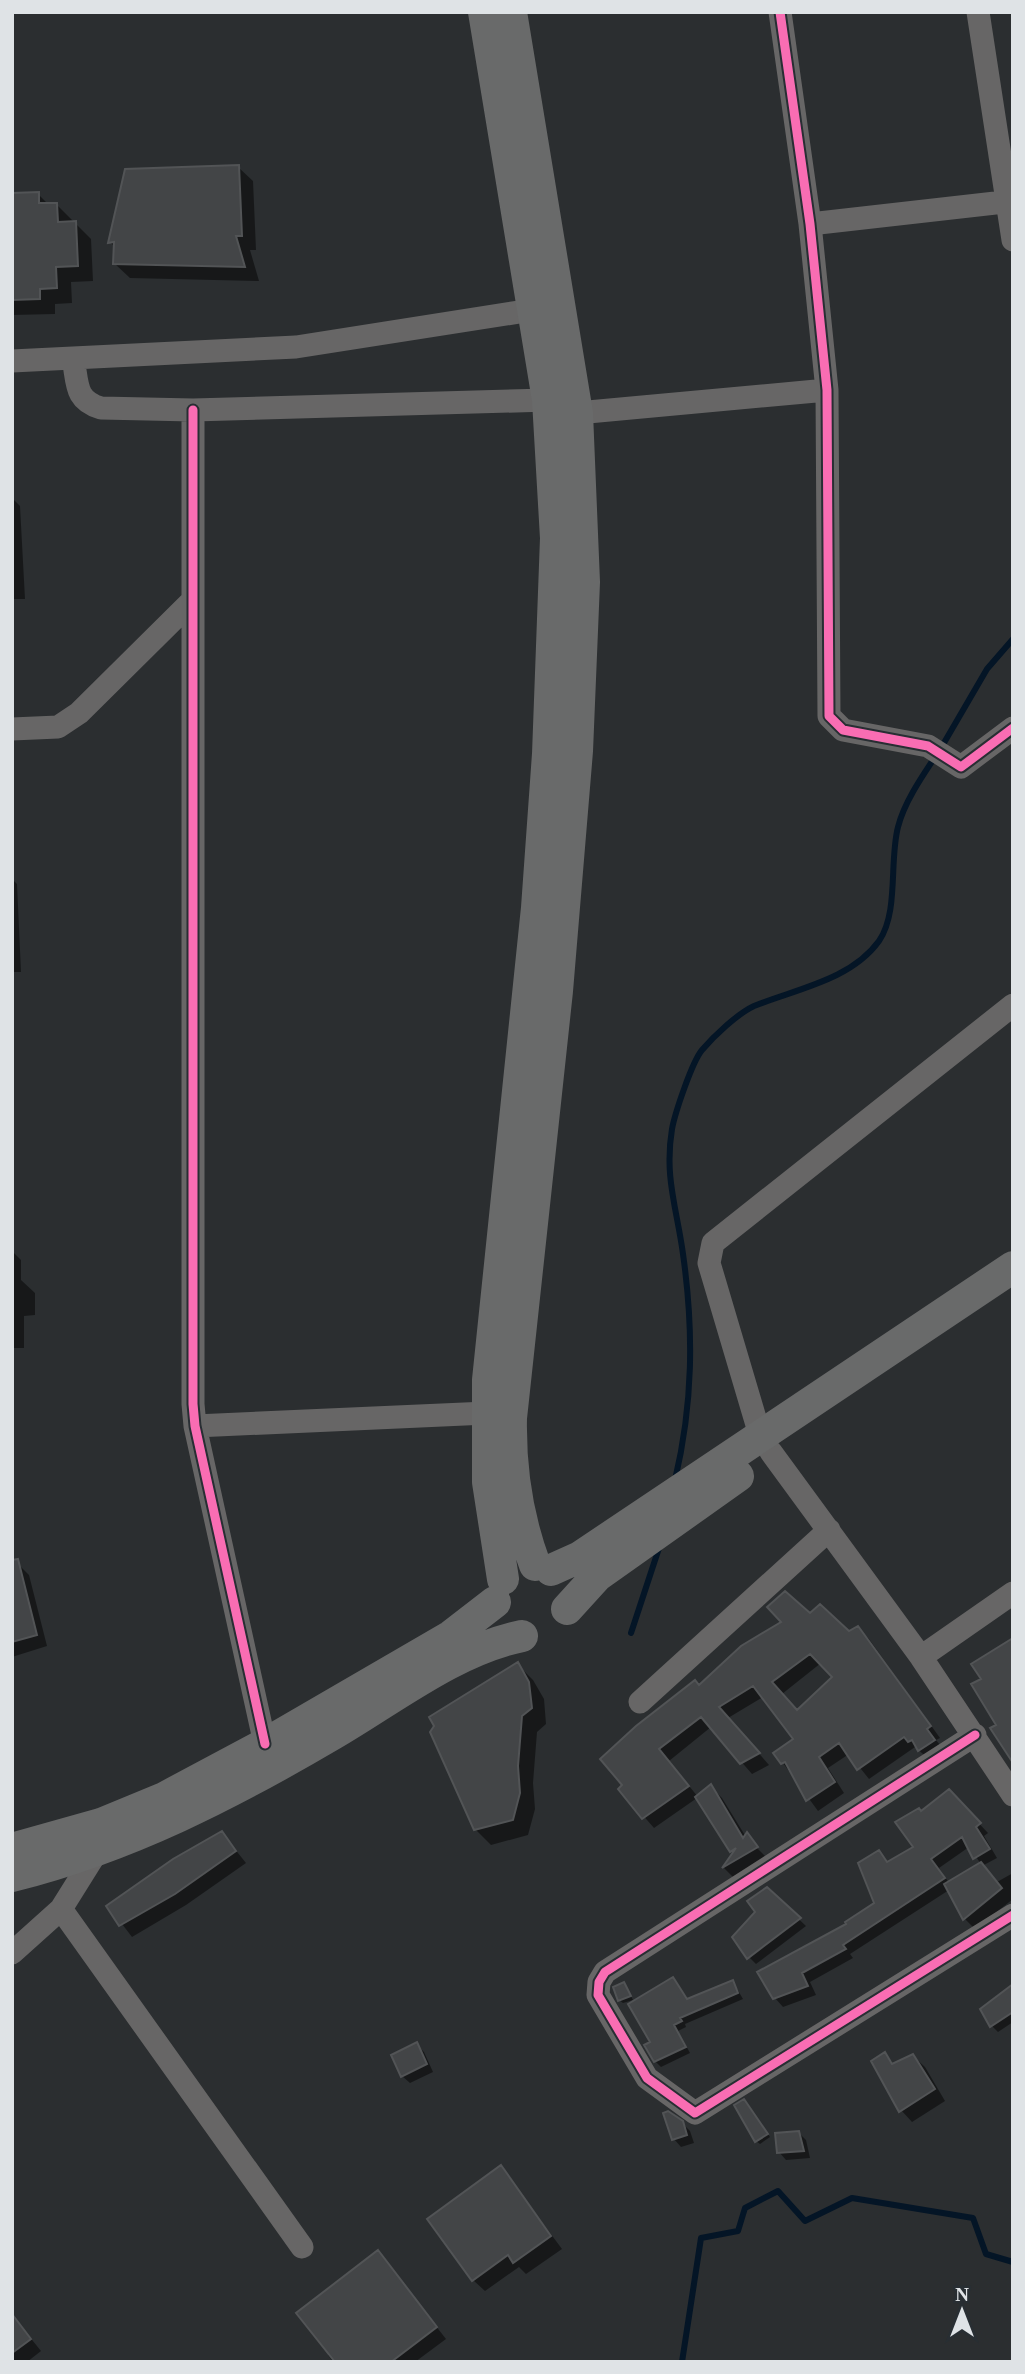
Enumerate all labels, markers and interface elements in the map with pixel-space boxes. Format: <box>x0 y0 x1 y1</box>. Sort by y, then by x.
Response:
north arrow <box>927 2276 997 2346</box>
text: N <box>955 2284 969 2305</box>

